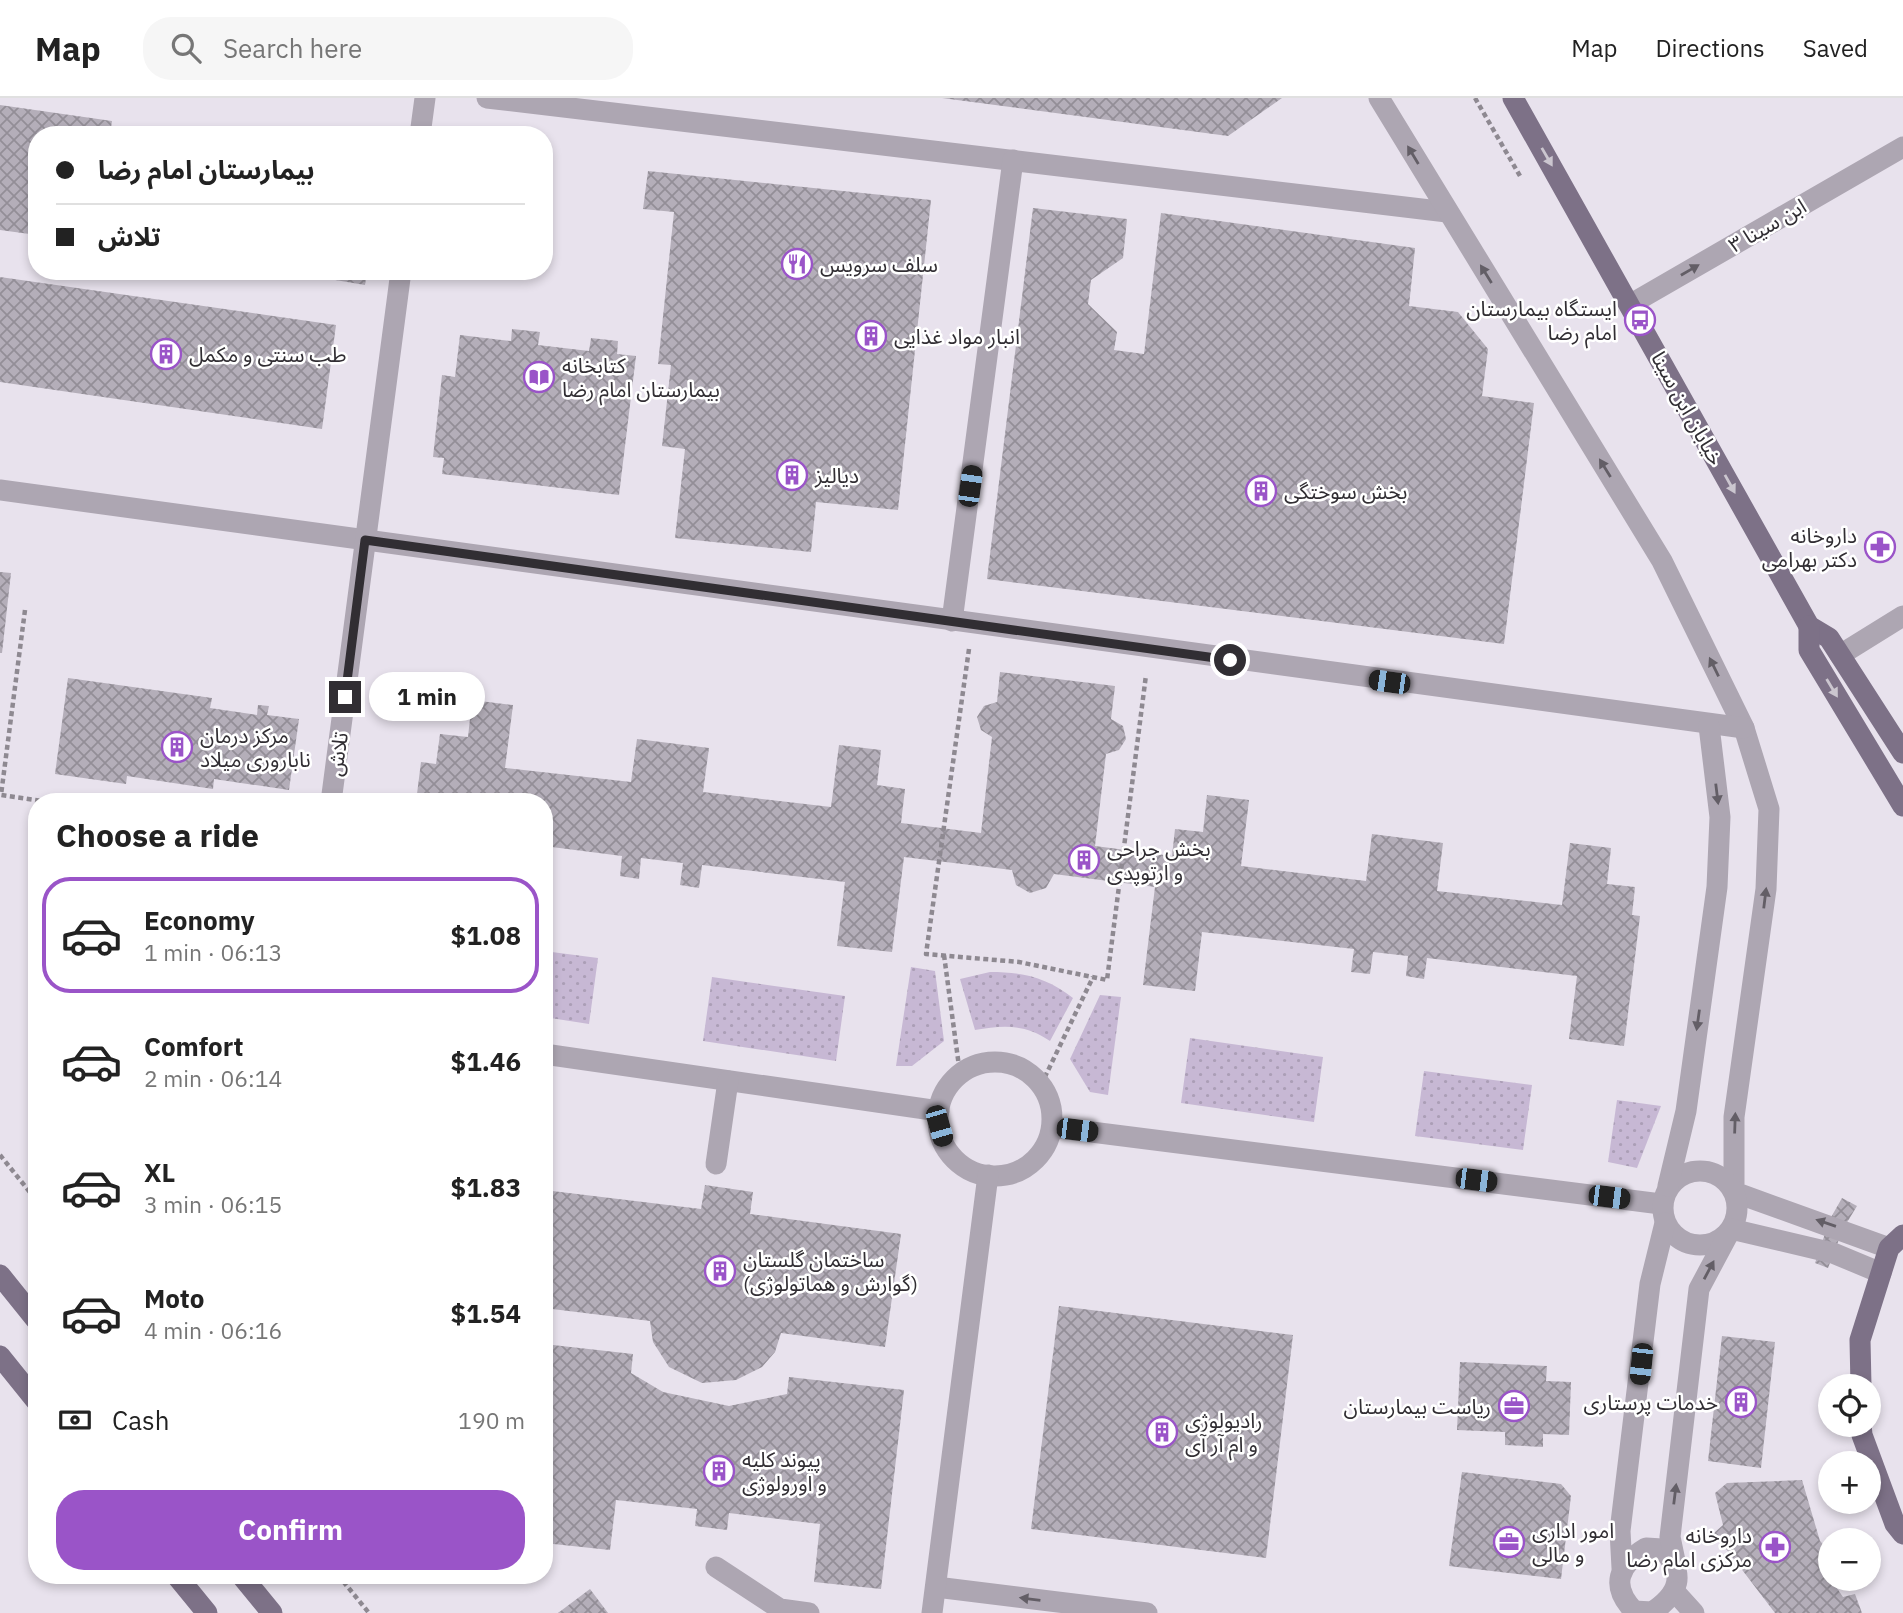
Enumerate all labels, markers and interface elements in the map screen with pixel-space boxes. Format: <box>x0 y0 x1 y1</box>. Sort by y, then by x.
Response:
search box <box>143 17 633 80</box>
text: Map <box>35 27 101 70</box>
icon: search <box>167 29 205 67</box>
text: Search here <box>223 31 362 65</box>
text: Map <box>1571 32 1617 64</box>
text: Directions <box>1655 32 1765 64</box>
text: Saved <box>1803 32 1868 64</box>
one-way arrow <box>1407 145 1420 164</box>
one-way arrow <box>1541 148 1553 167</box>
text: بیمارستان امام رضا <box>98 152 315 186</box>
street label: ابن سینا ۳ <box>1723 191 1811 259</box>
text: تلاش <box>98 219 161 253</box>
restaurant icon: سلف سرویس <box>780 247 814 281</box>
place label: سلف سرویس <box>820 250 938 278</box>
one-way arrow <box>1479 264 1492 284</box>
one-way arrow <box>1680 264 1700 276</box>
place label: ایستگاه بیمارستان امام رضا <box>1466 294 1617 349</box>
bus stop icon: ایستگاه بیمارستان امام رضا <box>1623 303 1657 337</box>
building icon: انبار مواد غذایی <box>854 319 888 353</box>
place label: انبار مواد غذایی <box>894 322 1020 350</box>
building icon: طب سنتی و مکمل <box>149 337 183 371</box>
place label: طب سنتی و مکمل <box>189 340 347 368</box>
street label: خیابان ابن سینا <box>1645 346 1731 470</box>
place label: کتابخانه بیمارستان امام رضا <box>562 351 720 406</box>
library icon: کتابخانه بیمارستان امام رضا <box>522 360 556 394</box>
building icon: دیالیز <box>775 458 809 492</box>
one-way arrow <box>1599 458 1611 477</box>
place label: دیالیز <box>814 461 859 489</box>
car <box>957 464 984 508</box>
building icon: بخش سوختگی <box>1244 474 1278 508</box>
one-way arrow <box>1724 474 1736 493</box>
place label: بخش سوختگی <box>1284 477 1407 505</box>
place label: داروخانه دکتر بهرامی <box>1762 521 1857 573</box>
pharmacy icon: داروخانه دکتر بهرامی <box>1863 530 1897 564</box>
route start <box>1214 644 1246 676</box>
one-way arrow <box>1709 657 1720 677</box>
car <box>1367 669 1412 695</box>
callout: 1 min <box>370 672 485 722</box>
one-way arrow <box>1825 678 1838 697</box>
route end <box>329 681 361 713</box>
text: 1 min <box>397 681 457 711</box>
place label: مرکز درمان ناباروری میلاد <box>200 721 311 773</box>
building icon: مرکز درمان ناباروری میلاد <box>160 730 194 764</box>
street label: تلاش <box>320 730 354 778</box>
one-way arrow <box>1712 783 1723 805</box>
text: Choose a ride <box>56 814 259 856</box>
place label: بخش جراحی و ارتوپدی <box>1107 834 1211 886</box>
building icon: بخش جراحی و ارتوپدی <box>1067 843 1101 877</box>
one-way arrow <box>1759 887 1770 909</box>
text: Economy <box>144 903 255 937</box>
icon: car <box>60 904 123 967</box>
text: $1.08 <box>451 918 521 952</box>
text: 1 min · 06:13 <box>144 937 282 967</box>
one-way arrow <box>1693 1009 1704 1031</box>
text: Comfort <box>144 1029 243 1063</box>
icon: car <box>60 1030 123 1093</box>
text: $1.46 <box>451 1044 521 1078</box>
text: 2 min · 06:14 <box>144 1063 282 1093</box>
car <box>924 1103 955 1149</box>
one-way arrow <box>1729 1112 1740 1134</box>
car <box>1055 1117 1100 1143</box>
text: XL <box>144 1155 175 1189</box>
icon: car <box>60 1156 123 1219</box>
car <box>1454 1167 1499 1193</box>
text: $1.83 <box>451 1170 521 1204</box>
car <box>1587 1184 1632 1210</box>
text: 3 min · 06:15 <box>144 1189 282 1219</box>
one-way arrow <box>1815 1217 1836 1228</box>
place label: ساختمان گلستان (گوارش و هماتولوژی) <box>743 1245 918 1297</box>
building icon: ساختمان گلستان (گوارش و هماتولوژی) <box>703 1254 737 1288</box>
one-way arrow <box>1703 1260 1715 1280</box>
text: Moto <box>144 1281 204 1315</box>
icon: car <box>60 1282 123 1345</box>
text: $1.54 <box>451 1296 521 1330</box>
text: 4 min · 06:16 <box>144 1315 282 1345</box>
car <box>1629 1342 1654 1386</box>
map controls <box>1818 1374 1881 1591</box>
button: locate <box>1818 1374 1881 1437</box>
building icon: خدمات پرستاری <box>1724 1385 1758 1419</box>
place label: خدمات پرستاری <box>1583 1388 1718 1416</box>
office icon: ریاست بیمارستان <box>1497 1389 1531 1423</box>
place label: ریاست بیمارستان <box>1344 1392 1491 1420</box>
icon: cash <box>56 1401 94 1439</box>
text: Cash <box>112 1403 169 1437</box>
text: 190 m <box>458 1405 525 1435</box>
place label: رادیولوژی و ام آر آی <box>1185 1406 1262 1461</box>
building icon: رادیولوژی و ام آر آی <box>1145 1415 1179 1449</box>
place label: پیوند کلیه و اورولوژی <box>742 1445 827 1497</box>
button: + <box>1818 1451 1881 1514</box>
building icon: پیوند کلیه و اورولوژی <box>702 1454 736 1488</box>
one-way arrow <box>1670 1483 1681 1505</box>
button: Confirm <box>56 1490 525 1570</box>
place label: امور اداری و مالی <box>1532 1516 1614 1568</box>
place label: داروخانه مرکزی امام رضا <box>1626 1521 1752 1576</box>
office icon: امور اداری و مالی <box>1492 1525 1526 1559</box>
button: − <box>1818 1528 1881 1591</box>
pharmacy icon: داروخانه مرکزی امام رضا <box>1758 1530 1792 1564</box>
one-way arrow <box>1019 1593 1041 1604</box>

